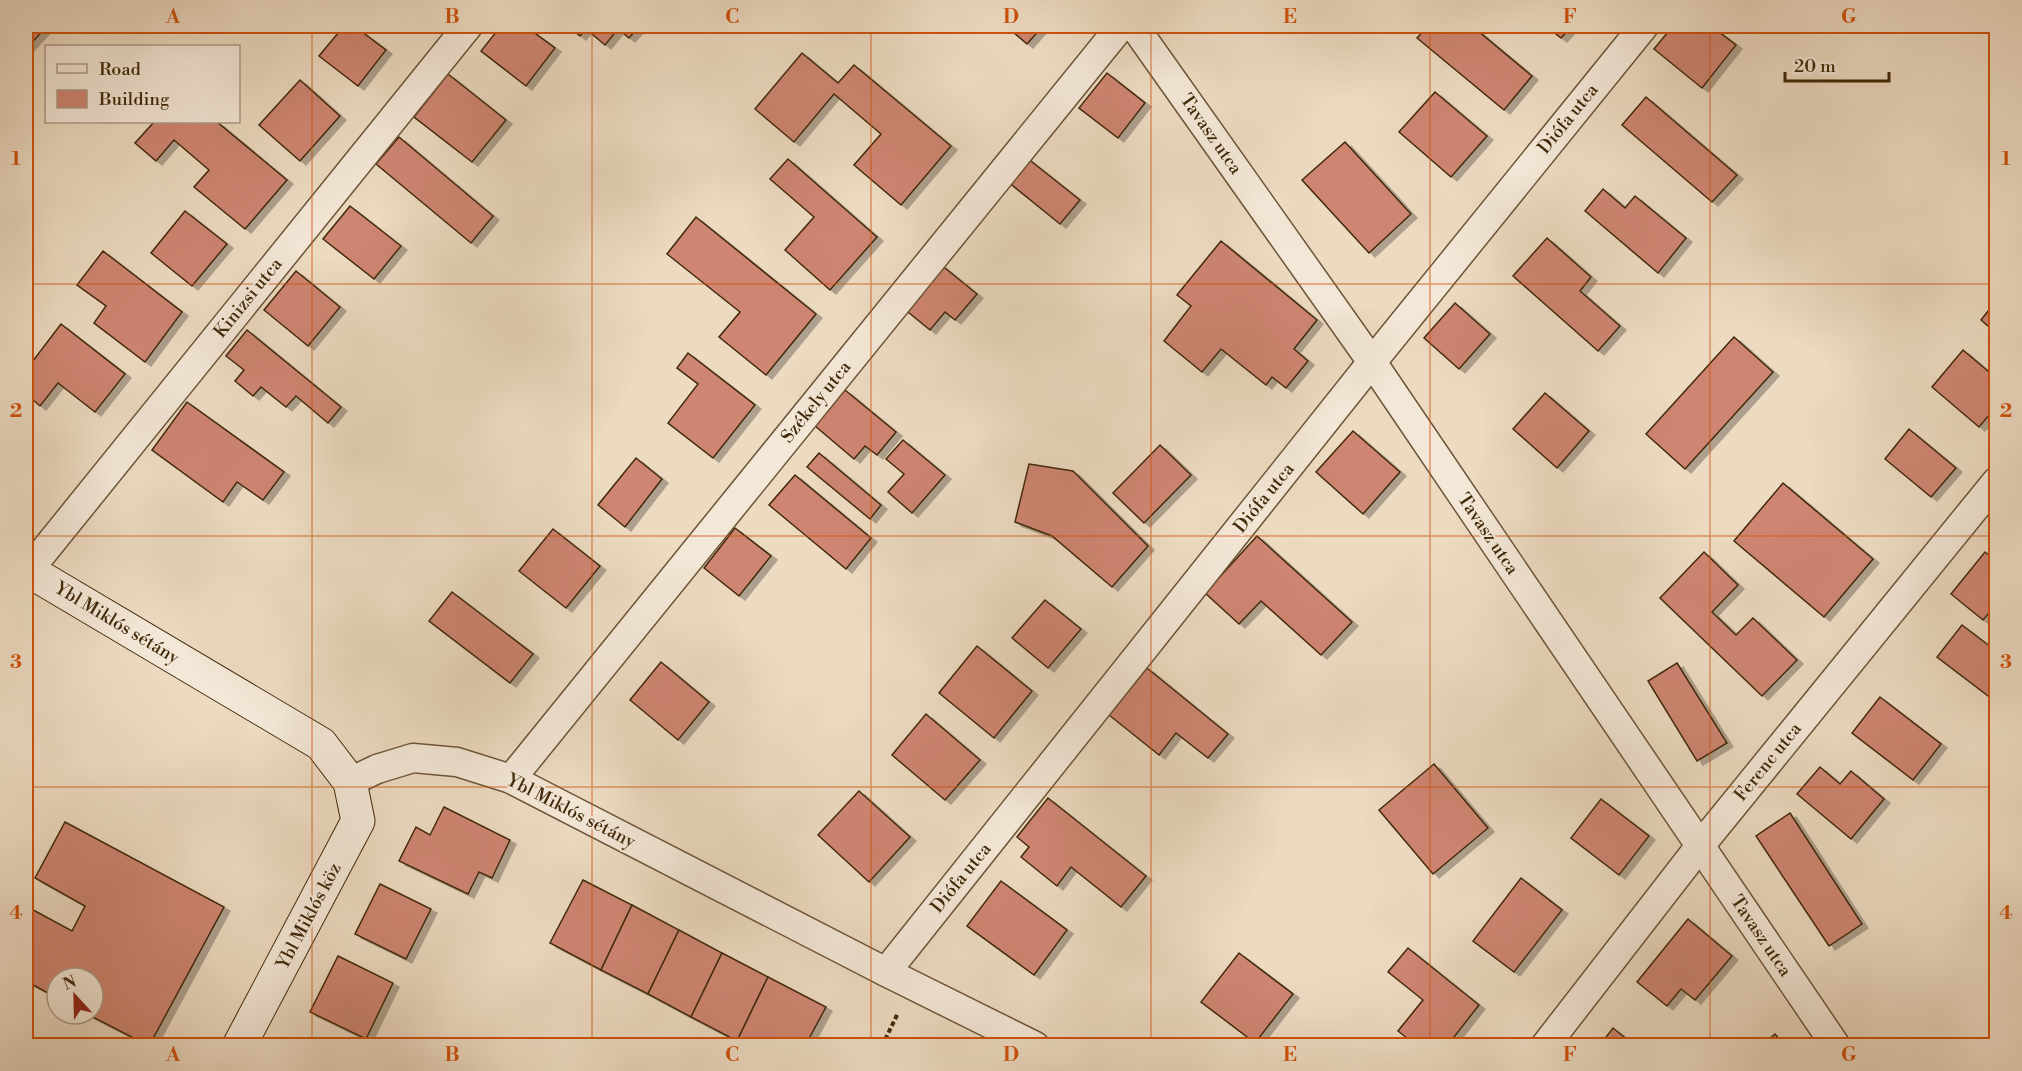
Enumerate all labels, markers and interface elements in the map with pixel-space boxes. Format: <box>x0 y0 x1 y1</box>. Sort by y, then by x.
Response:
text: A <box>165 5 181 30</box>
text: B <box>444 5 460 30</box>
text: C <box>725 5 739 30</box>
text: D <box>1003 5 1019 30</box>
text: E <box>1283 5 1297 30</box>
text: F <box>1563 5 1577 30</box>
text: G <box>1841 5 1857 30</box>
legend <box>45 45 240 123</box>
scale bar <box>1785 45 1888 83</box>
text: 20 m <box>1794 55 1836 78</box>
text: Road <box>99 58 142 81</box>
street label: Diófa utca <box>1533 79 1604 159</box>
text: Building <box>98 88 170 111</box>
street label: Tavasz utca <box>1175 89 1248 180</box>
text: 1 <box>11 147 21 172</box>
text: 1 <box>2001 147 2011 172</box>
street label: Kinizsi utca <box>209 253 288 343</box>
street label: Székely utca <box>776 356 857 448</box>
text: 2 <box>10 399 22 424</box>
text: 2 <box>2000 399 2012 424</box>
street label: Diófa utca <box>1229 458 1300 538</box>
street label: Tavasz utca <box>1452 489 1524 580</box>
street label: Ybl Miklós sétány <box>50 576 184 669</box>
text: 3 <box>10 650 22 675</box>
text: 3 <box>2000 650 2012 675</box>
street label: Ferenc utca <box>1729 717 1807 806</box>
street label: Ybl Miklós sétány <box>502 768 639 853</box>
street label: Diófa utca <box>926 838 997 918</box>
street label: Ybl Miklós köz <box>271 859 347 974</box>
street label: Tavasz utca <box>1725 891 1797 982</box>
text: 4 <box>9 901 23 926</box>
text: 4 <box>1999 901 2013 926</box>
north arrow <box>45 966 105 1026</box>
text: N <box>60 971 80 995</box>
text: A <box>165 1043 181 1068</box>
text: B <box>444 1043 460 1068</box>
text: C <box>725 1043 739 1068</box>
text: D <box>1003 1043 1019 1068</box>
text: E <box>1283 1043 1297 1068</box>
text: F <box>1563 1043 1577 1068</box>
text: G <box>1841 1043 1857 1068</box>

